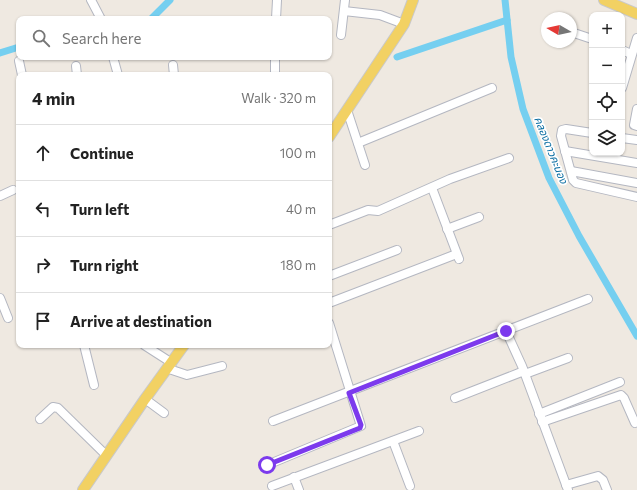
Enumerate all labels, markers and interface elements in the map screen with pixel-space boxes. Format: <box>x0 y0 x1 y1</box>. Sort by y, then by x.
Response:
north arrow <box>541 12 577 48</box>
map controls <box>589 12 625 156</box>
button: + <box>589 12 625 48</box>
search box <box>16 16 332 60</box>
icon: search <box>30 27 52 49</box>
text: Search here <box>62 29 141 47</box>
button: − <box>589 48 625 84</box>
button: locate <box>589 84 625 120</box>
text: 4 min <box>32 88 75 109</box>
text: Walk · 320 m <box>241 90 316 106</box>
water label: คลองดาวคะนอง <box>532 114 571 186</box>
button: layers <box>589 120 625 156</box>
icon: ahead <box>32 142 54 164</box>
text: Continue <box>70 144 134 162</box>
text: 100 m <box>280 145 316 161</box>
icon: left <box>32 198 54 220</box>
text: Turn left <box>70 200 129 218</box>
text: 40 m <box>286 201 316 217</box>
icon: right <box>32 254 54 276</box>
text: Turn right <box>70 256 139 274</box>
text: 180 m <box>280 257 316 273</box>
icon: arrive <box>32 310 54 332</box>
text: Arrive at destination <box>70 312 212 330</box>
route end <box>497 322 515 340</box>
route start <box>258 456 276 474</box>

